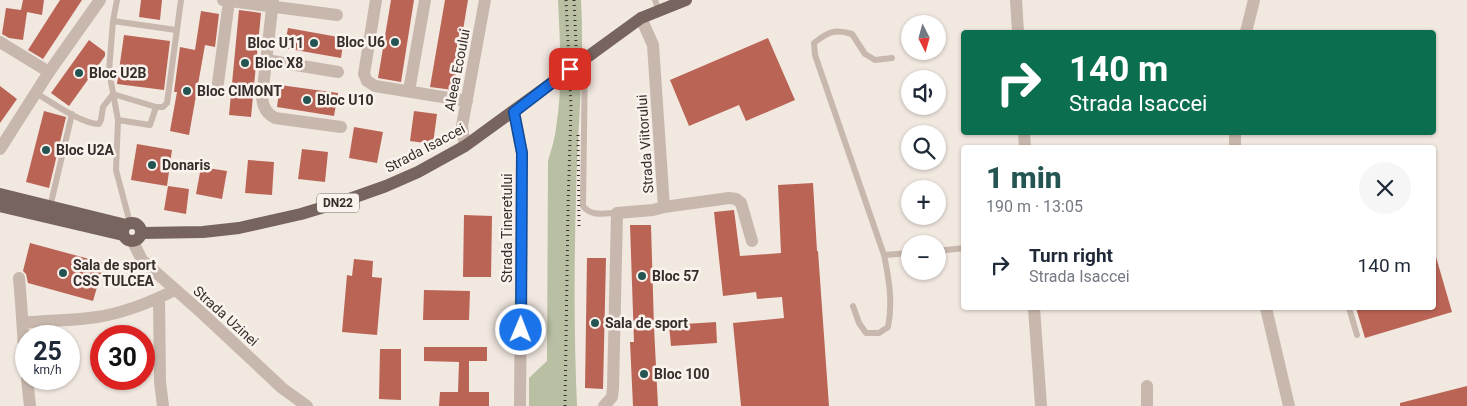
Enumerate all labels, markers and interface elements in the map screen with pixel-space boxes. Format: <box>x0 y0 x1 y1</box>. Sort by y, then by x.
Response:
north arrow <box>901 15 946 60</box>
map controls <box>901 15 946 280</box>
street label: Aleea Ecoului <box>441 27 473 113</box>
place label: Bloc U6 <box>336 34 385 50</box>
place label: Bloc U11 <box>247 35 304 51</box>
marker: Bloc U6 <box>389 36 401 48</box>
marker: Bloc U11 <box>308 37 320 49</box>
pin <box>549 48 591 90</box>
text: 140 m <box>1069 49 1168 90</box>
icon: right <box>986 50 1051 115</box>
place label: Bloc X8 <box>255 55 303 71</box>
icon: arrive <box>556 55 584 83</box>
marker: Bloc X8 <box>239 57 251 69</box>
place label: Bloc U2B <box>89 65 147 81</box>
marker: Bloc U2B <box>73 67 85 79</box>
button: sound <box>901 70 946 115</box>
place label: Bloc CIMONT <box>197 83 282 99</box>
marker: Bloc CIMONT <box>181 85 193 97</box>
text: Strada Isaccei <box>1069 91 1207 116</box>
place label: Bloc U10 <box>317 92 374 108</box>
marker: Bloc U10 <box>301 94 313 106</box>
street label: Strada Viitorului <box>634 94 656 194</box>
street label: Strada Isaccei <box>382 120 468 176</box>
button: search <box>901 125 946 170</box>
place label: Bloc U2A <box>56 142 115 158</box>
marker: Bloc U2A <box>40 144 52 156</box>
place label: Donaris <box>162 157 210 173</box>
marker: Donaris <box>146 159 158 171</box>
text: 1 min <box>986 160 1062 195</box>
button: close <box>1359 162 1411 214</box>
street label: Strada Tineretului <box>499 173 515 283</box>
button: + <box>901 180 946 225</box>
road number: DN22 <box>317 194 359 212</box>
text: 190 m · 13:05 <box>986 197 1083 216</box>
button: − <box>901 235 946 280</box>
text: Turn right <box>1029 244 1113 267</box>
icon: right <box>986 251 1014 279</box>
text: 140 m <box>1358 254 1411 277</box>
place label: Sala de sport CSS TULCEA <box>73 257 156 289</box>
marker: Sala de sport CSS TULCEA <box>57 267 69 279</box>
text: Strada Isaccei <box>1029 267 1130 286</box>
place label: Bloc 57 <box>652 268 699 284</box>
marker: Bloc 57 <box>636 270 648 282</box>
street label: Strada Uzinei <box>190 283 262 349</box>
position arrow <box>494 303 546 355</box>
place label: Sala de sport <box>605 315 688 331</box>
marker: Sala de sport <box>589 317 601 329</box>
speed limit sign: 30 <box>90 325 155 390</box>
text: 25 <box>33 337 62 366</box>
text: km/h <box>33 363 62 377</box>
place label: Bloc 100 <box>654 366 709 382</box>
marker: Bloc 100 <box>638 368 650 380</box>

